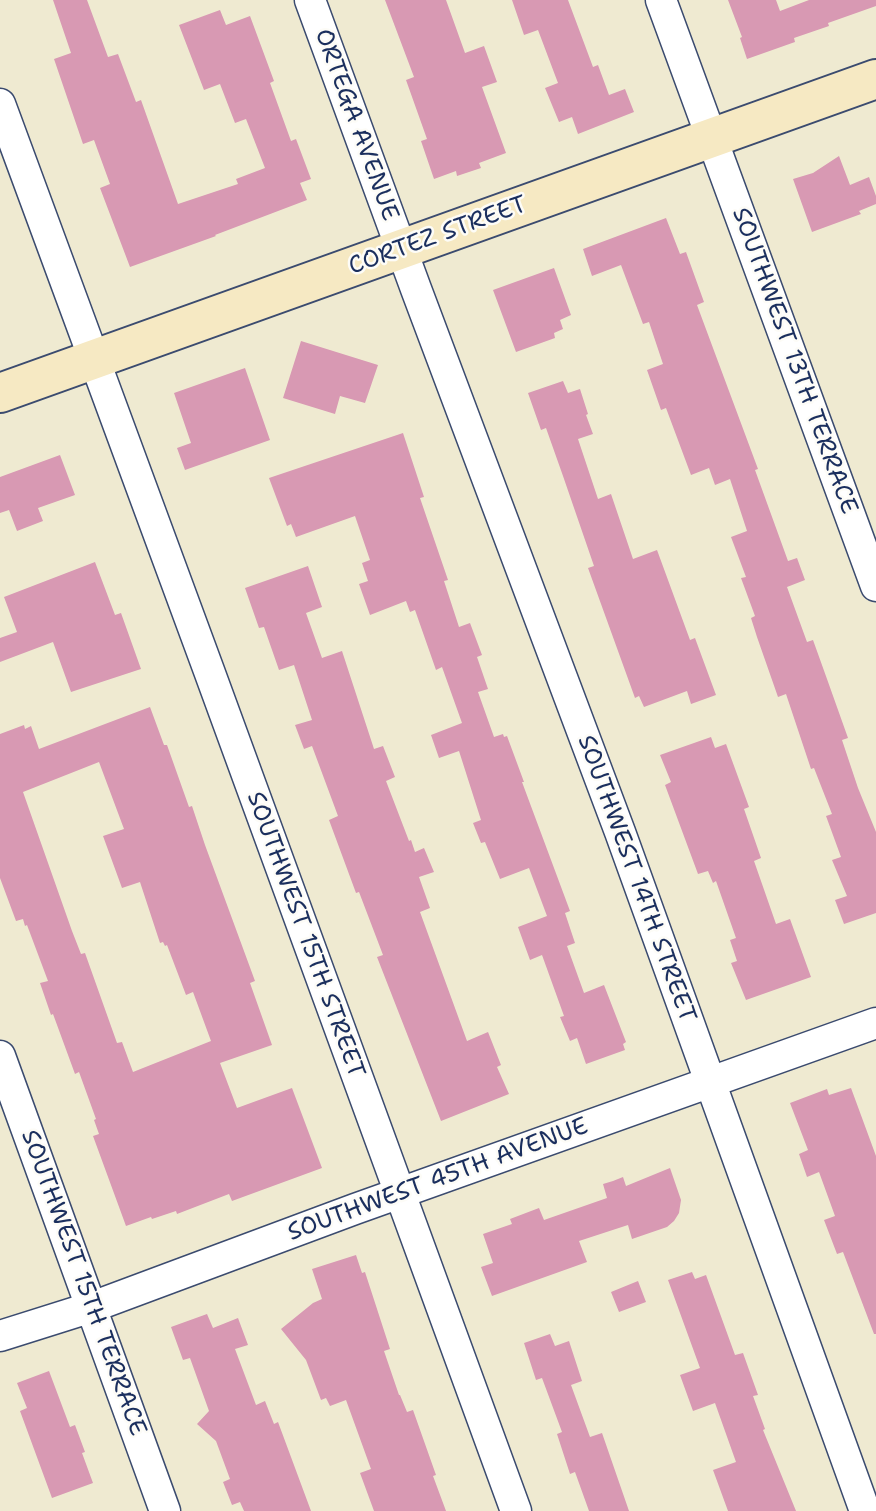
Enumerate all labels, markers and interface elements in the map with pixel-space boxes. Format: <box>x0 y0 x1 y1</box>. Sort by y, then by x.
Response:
street label: ORTEGA AVENUE <box>308 25 404 225</box>
street label: CORTEZ STREET <box>345 190 531 282</box>
street label: SOUTHWEST 13TH TERRACE <box>725 204 863 518</box>
street label: SOUTHWEST 14TH STREET <box>571 732 701 1026</box>
street label: SOUTHWEST 15TH STREET <box>240 788 370 1082</box>
street label: SOUTHWEST 45TH AVENUE <box>284 1112 592 1248</box>
street label: SOUTHWEST 15TH TERRACE <box>14 1126 152 1440</box>

